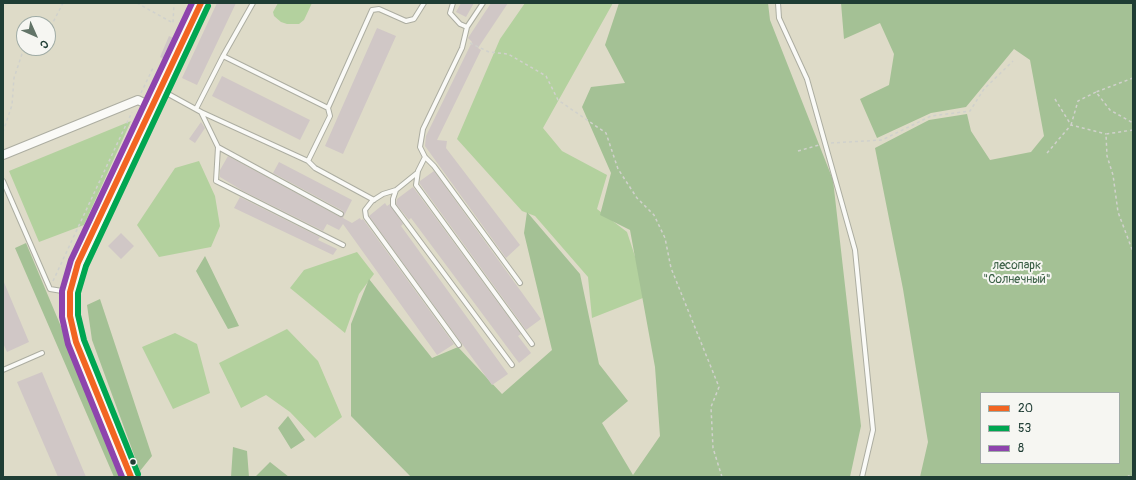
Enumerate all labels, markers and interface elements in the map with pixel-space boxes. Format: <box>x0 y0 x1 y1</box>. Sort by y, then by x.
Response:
north arrow <box>16 16 56 56</box>
text: С <box>37 37 51 51</box>
park label: лесопарк "Солнечный" <box>983 259 1051 287</box>
legend <box>980 392 1120 464</box>
text: 20 <box>1018 401 1033 416</box>
text: 53 <box>1018 421 1031 436</box>
text: 8 <box>1018 441 1024 456</box>
unlabelled marker <box>128 457 138 467</box>

